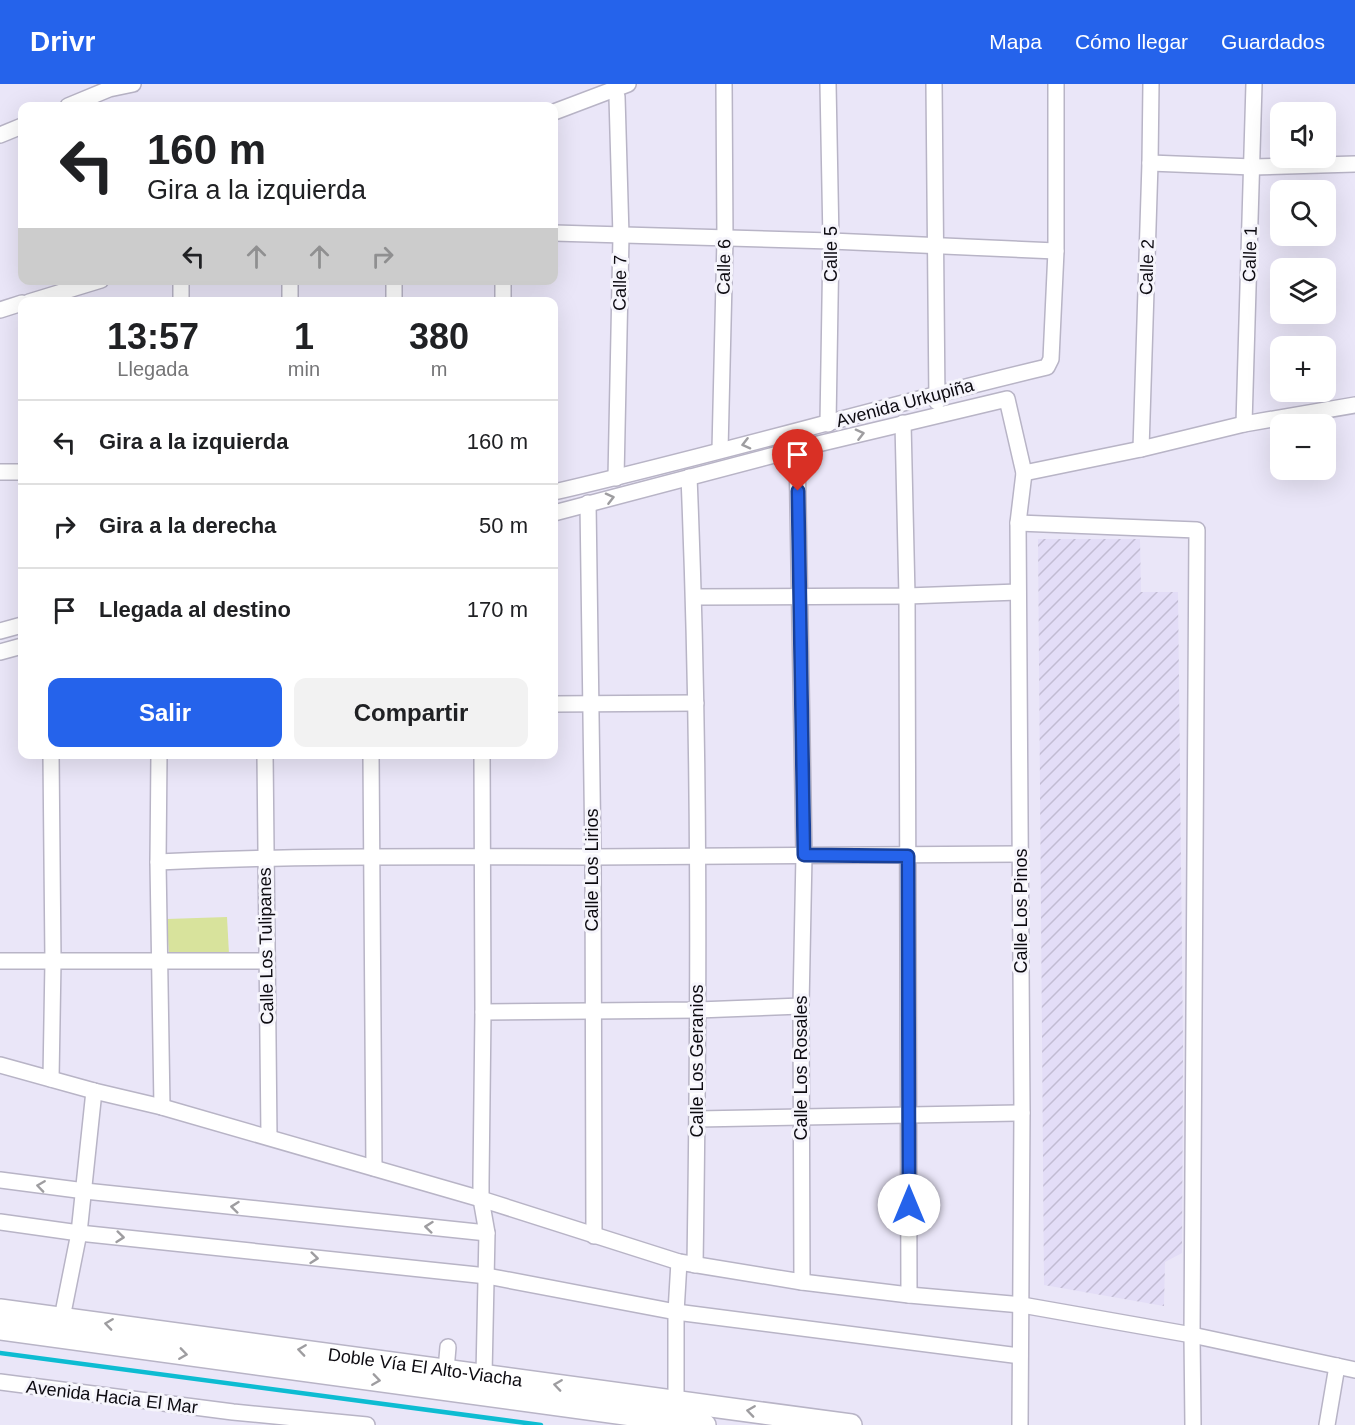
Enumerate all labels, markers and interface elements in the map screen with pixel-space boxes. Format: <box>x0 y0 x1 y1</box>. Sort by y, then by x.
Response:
text: Drivr <box>30 26 95 57</box>
text: Mapa <box>989 30 1042 53</box>
text: Cómo llegar <box>1075 30 1188 53</box>
text: Guardados <box>1221 30 1325 53</box>
map controls <box>1270 102 1336 480</box>
button: sound <box>1270 102 1336 168</box>
icon: left <box>48 126 126 204</box>
text: 160 m <box>147 126 266 173</box>
text: Gira a la izquierda <box>147 175 366 205</box>
button: search <box>1270 180 1336 246</box>
street label: Calle 5 <box>821 226 841 282</box>
street label: Calle 1 <box>1239 226 1261 282</box>
street label: Calle 6 <box>714 239 734 295</box>
street label: Calle 2 <box>1136 239 1158 295</box>
icon: left <box>177 240 210 273</box>
icon: ahead <box>240 240 273 273</box>
icon: ahead <box>303 240 336 273</box>
icon: right <box>366 240 399 273</box>
street label: Calle 7 <box>610 255 630 311</box>
button: layers <box>1270 258 1336 324</box>
text: 13:57 <box>107 316 199 357</box>
text: 1 <box>294 316 314 357</box>
text: 380 <box>409 316 469 357</box>
button: + <box>1270 336 1336 402</box>
text: Llegada <box>117 358 189 380</box>
text: min <box>288 358 320 380</box>
text: m <box>431 358 447 380</box>
street label: Avenida Urkupiña <box>834 375 977 431</box>
button: − <box>1270 414 1336 480</box>
icon: left <box>48 426 81 459</box>
one-way arrow <box>855 428 865 441</box>
text: Gira a la izquierda <box>99 429 289 454</box>
text: 160 m <box>467 429 528 454</box>
pin <box>772 429 823 491</box>
one-way arrow <box>742 436 752 449</box>
icon: arrive <box>781 438 814 471</box>
one-way arrow <box>605 492 615 505</box>
icon: right <box>48 510 81 543</box>
text: Gira a la derecha <box>99 513 276 538</box>
text: 50 m <box>479 513 528 538</box>
icon: arrive <box>48 594 81 627</box>
text: Llegada al destino <box>99 597 291 622</box>
text: 170 m <box>467 597 528 622</box>
button: Salir <box>48 678 282 747</box>
button: Compartir <box>294 678 528 747</box>
street label: Calle Los Lirios <box>582 808 602 932</box>
street label: Calle Los Pinos <box>1011 848 1031 974</box>
street label: Calle Los Tulipanes <box>255 867 277 1025</box>
street label: Calle Los Geranios <box>687 984 707 1138</box>
street label: Calle Los Rosales <box>791 995 811 1141</box>
position arrow <box>877 1173 941 1237</box>
one-way arrow <box>37 1180 46 1192</box>
one-way arrow <box>230 1201 240 1214</box>
one-way arrow <box>424 1221 434 1234</box>
one-way arrow <box>116 1230 125 1243</box>
one-way arrow <box>310 1251 319 1264</box>
one-way arrow <box>104 1319 114 1331</box>
street label: Doble Vía El Alto-Viacha <box>327 1344 525 1391</box>
one-way arrow <box>298 1345 307 1357</box>
one-way arrow <box>178 1347 187 1359</box>
one-way arrow <box>372 1373 381 1385</box>
street label: Avenida Hacia El Mar <box>25 1377 199 1417</box>
one-way arrow <box>553 1380 562 1392</box>
one-way arrow <box>746 1406 756 1418</box>

